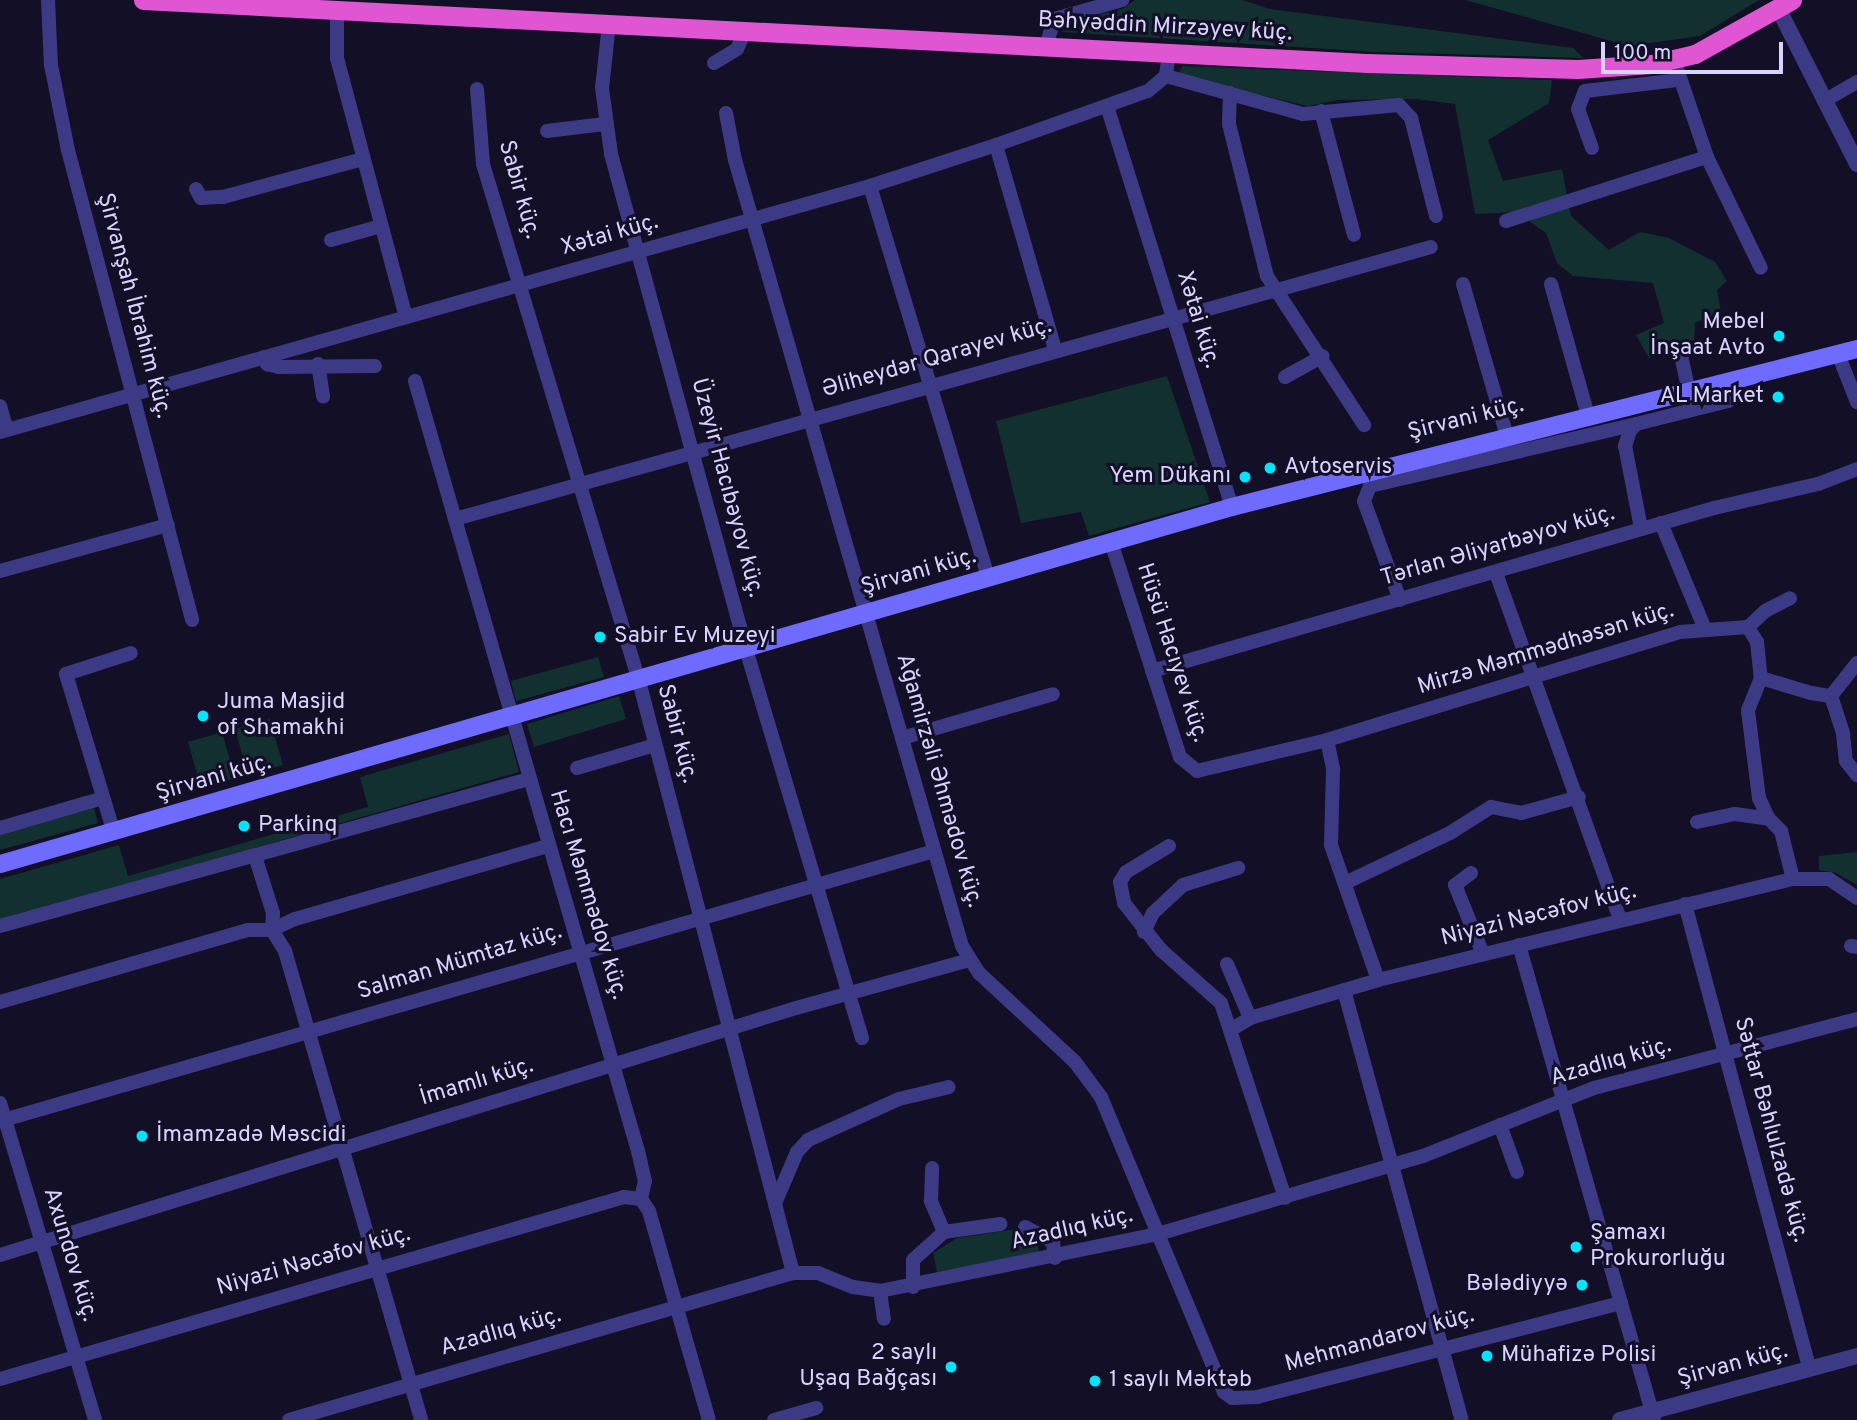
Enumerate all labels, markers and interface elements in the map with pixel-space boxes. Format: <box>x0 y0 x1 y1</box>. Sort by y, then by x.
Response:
street label: Bəhyəddin Mirzəyev küç. <box>1037 8 1293 48</box>
scale bar <box>1605 28 1787 72</box>
text: 100 m <box>1614 40 1671 67</box>
street label: Sabir küç. <box>491 138 545 242</box>
street label: Şirvanşah İbrahim küç. <box>90 190 176 422</box>
street label: Xətai küç. <box>558 209 662 263</box>
street label: Xətai küç. <box>1169 268 1225 372</box>
place label: Mebel İnşaat Avto <box>1649 309 1765 363</box>
street label: Əliheydər Qarayev küç. <box>819 313 1055 405</box>
marker: Mebel İnşaat Avto <box>1771 328 1787 344</box>
street label: Üzeyir Hacıbəyov küç. <box>683 375 769 601</box>
place label: AL Market <box>1659 383 1764 411</box>
marker: AL Market <box>1770 389 1786 405</box>
street label: Şirvani küç. <box>1405 392 1527 448</box>
place label: Avtoservis <box>1284 454 1392 482</box>
marker: Avtoservis <box>1262 460 1278 476</box>
place label: Yem Dükanı <box>1109 463 1231 491</box>
marker: Yem Dükanı <box>1237 469 1253 485</box>
street label: Tərlan Əliyarbəyov küç. <box>1378 500 1618 594</box>
street label: Şirvani küç. <box>858 543 980 603</box>
street label: Hüsü Hacıyev küç. <box>1129 560 1213 746</box>
street label: Mirzə Məmmədhəsən küç. <box>1415 598 1677 702</box>
place label: Sabir Ev Muzeyi <box>614 623 775 651</box>
marker: Sabir Ev Muzeyi <box>592 629 608 645</box>
street label: Ağamirzəli Əhmədov küç. <box>889 651 987 911</box>
street label: Sabir küç. <box>650 682 702 786</box>
place label: Juma Masjid of Shamakhi <box>217 689 345 743</box>
marker: Juma Masjid of Shamakhi <box>195 708 211 724</box>
street label: Şirvani küç. <box>153 749 275 809</box>
street label: Hacı Məmmədov küç. <box>542 787 632 1003</box>
place label: Parkinq <box>258 812 338 840</box>
marker: Parkinq <box>236 818 252 834</box>
street label: Niyazi Nəcəfov küç. <box>1439 878 1639 954</box>
street label: Salman Mümtaz küç. <box>354 919 566 1007</box>
street label: Səttar Bəhlulzadə küç. <box>1727 1015 1813 1245</box>
street label: Azadlıq küç. <box>1547 1033 1675 1093</box>
street label: İmamlı küç. <box>417 1053 537 1113</box>
place label: İmamzadə Məscidi <box>156 1122 346 1150</box>
marker: İmamzadə Məscidi <box>134 1128 150 1144</box>
street label: Axundov küç. <box>36 1185 102 1325</box>
street label: Azadlıq küç. <box>1008 1203 1136 1257</box>
place label: Şamaxı Prokurorluğu <box>1590 1220 1726 1274</box>
street label: Niyazi Nəcəfov küç. <box>214 1221 414 1303</box>
marker: Şamaxı Prokurorluğu <box>1568 1239 1584 1255</box>
place label: Bələdiyyə <box>1466 1271 1568 1299</box>
marker: Bələdiyyə <box>1574 1277 1590 1293</box>
street label: Mehmandarov küç. <box>1282 1302 1478 1380</box>
street label: Azadlıq küç. <box>437 1303 565 1363</box>
street label: Şirvan küç. <box>1675 1338 1791 1394</box>
place label: 2 saylı Uşaq Bağçası <box>799 1340 937 1394</box>
place label: Mühafizə Polisi <box>1501 1342 1656 1370</box>
marker: Mühafizə Polisi <box>1479 1348 1495 1364</box>
marker: 2 saylı Uşaq Bağçası <box>943 1359 959 1375</box>
place label: 1 saylı Məktəb <box>1109 1367 1252 1395</box>
marker: 1 saylı Məktəb <box>1087 1373 1103 1389</box>

